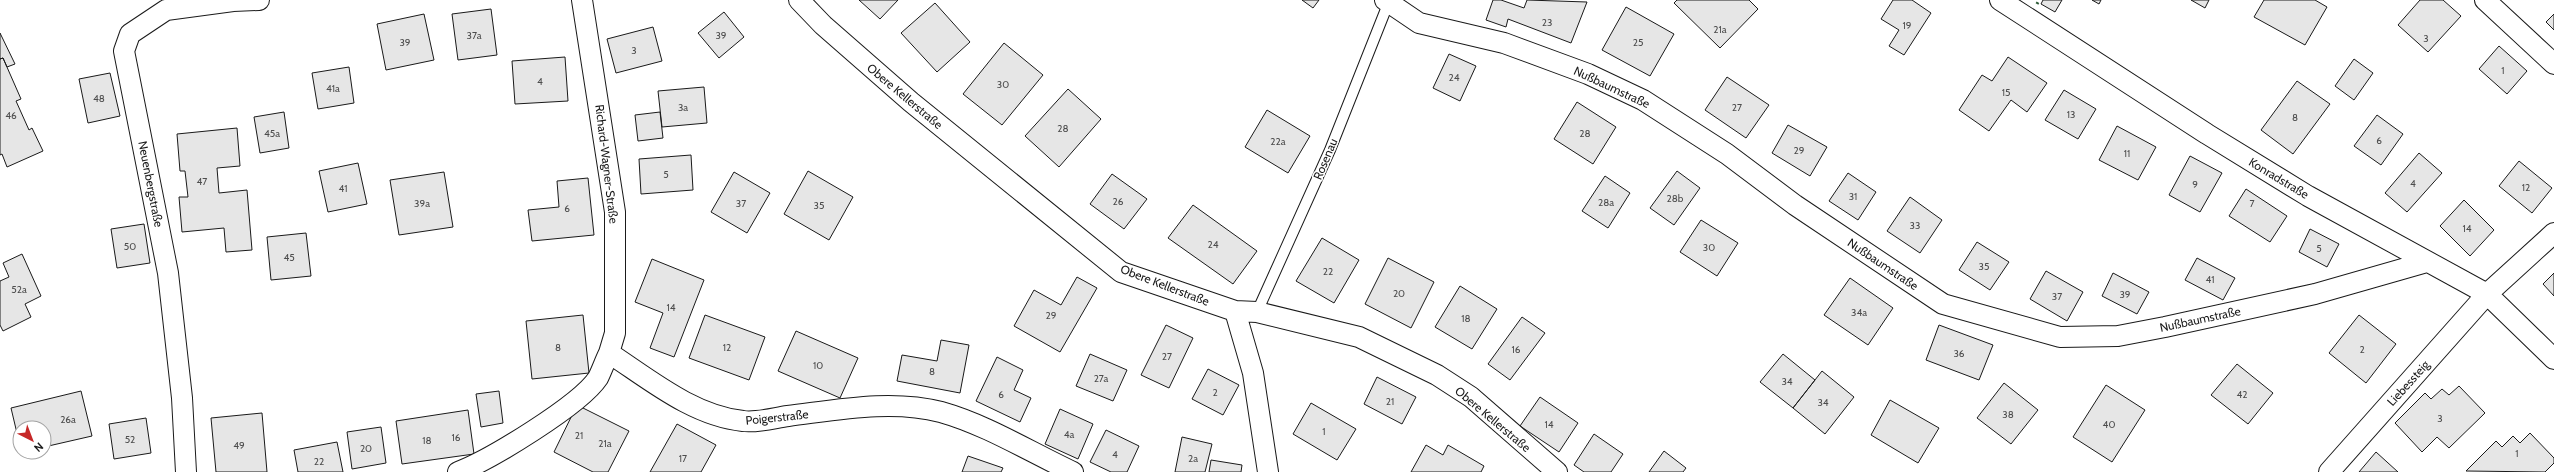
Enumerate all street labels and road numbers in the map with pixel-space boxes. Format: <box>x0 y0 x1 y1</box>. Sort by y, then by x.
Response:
street label: Obere Kellerstraße <box>864 60 946 132</box>
street label: Nußbaumstraße <box>1572 63 1652 111</box>
street label: Richard-Wagner-Straße <box>592 104 622 224</box>
street label: Rosenau <box>1310 136 1340 182</box>
street label: Neuenbergstraße <box>135 140 167 228</box>
street label: Konradstraße <box>2246 154 2312 202</box>
street label: Nußbaumstraße <box>1845 235 1921 293</box>
street label: Obere Kellerstraße <box>1118 261 1212 309</box>
street label: Nußbaumstraße <box>2158 303 2242 335</box>
street label: Liebessteig <box>2384 356 2433 409</box>
street label: Obere Kellerstraße <box>1452 383 1534 455</box>
street label: Poigerstraße <box>745 406 809 428</box>

